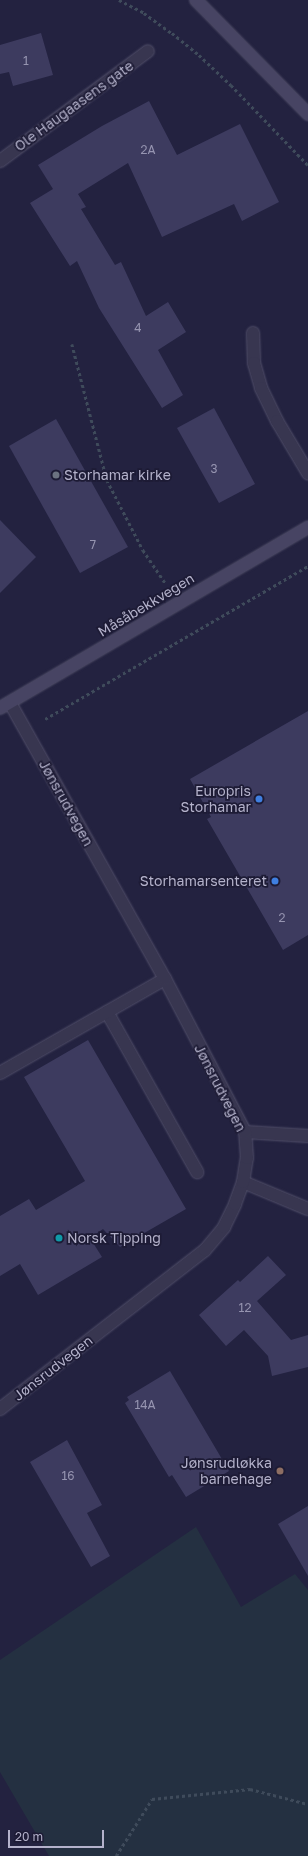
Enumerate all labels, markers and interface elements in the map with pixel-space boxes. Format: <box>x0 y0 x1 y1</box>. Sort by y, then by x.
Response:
house number: 1 <box>23 54 29 68</box>
street label: Ole Haugaasens gate <box>11 57 137 155</box>
house number: 2A <box>141 143 155 157</box>
house number: 4 <box>134 321 142 335</box>
house number: 3 <box>210 462 218 476</box>
place label: Storhamar kirke <box>64 467 171 483</box>
marker: Storhamar kirke <box>51 470 61 480</box>
house number: 7 <box>90 538 96 552</box>
street label: Måsåbekkvegen <box>95 570 197 640</box>
street label: Jønsrudvegen <box>35 757 97 849</box>
place label: Europris Storhamar <box>181 783 251 816</box>
marker: Europris Storhamar <box>254 794 264 804</box>
place label: Storhamarsenteret <box>140 873 267 889</box>
marker: Storhamarsenteret <box>270 876 280 886</box>
house number: 2 <box>279 911 285 925</box>
street label: Jønsrudvegen <box>191 1042 249 1134</box>
place label: Norsk Tipping <box>67 1230 161 1246</box>
marker: Norsk Tipping <box>54 1233 64 1243</box>
house number: 12 <box>239 1301 251 1315</box>
street label: Jønsrudvegen <box>10 1332 96 1404</box>
house number: 14A <box>134 1398 156 1412</box>
place label: Jønsrudløkka barnehage <box>181 1455 272 1488</box>
marker: Jønsrudløkka barnehage <box>275 1466 285 1476</box>
house number: 16 <box>61 1469 75 1483</box>
scale bar <box>10 1822 106 1848</box>
text: 20 m <box>15 1829 43 1844</box>

